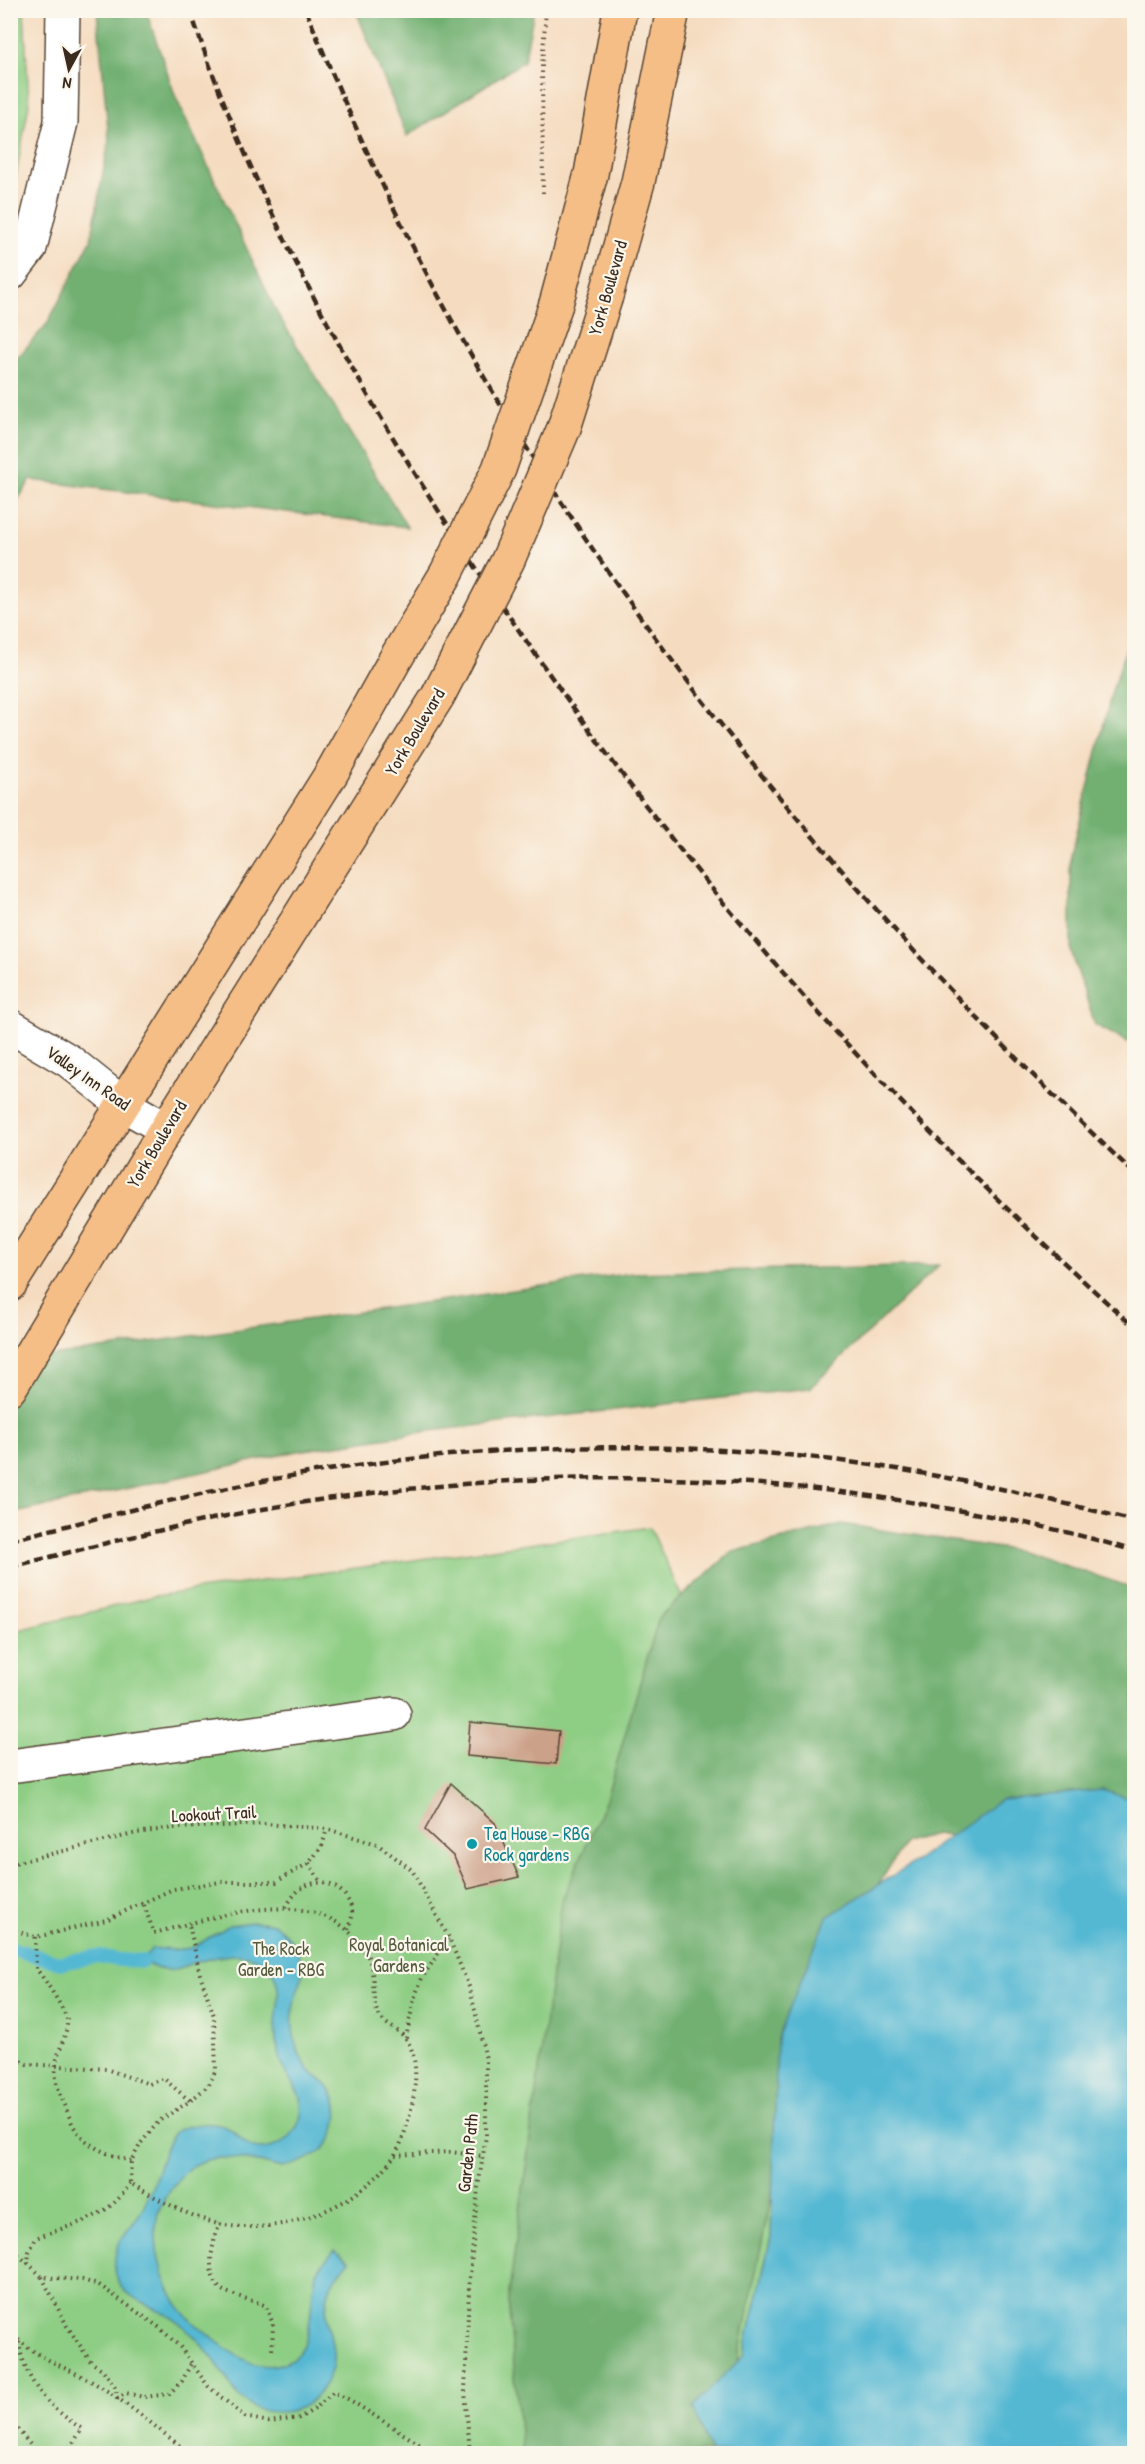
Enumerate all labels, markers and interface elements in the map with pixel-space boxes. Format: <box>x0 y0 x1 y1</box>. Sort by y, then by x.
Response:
north arrow <box>39 39 99 99</box>
text: N <box>61 72 73 95</box>
street label: York Boulevard <box>582 238 633 338</box>
street label: York Boulevard <box>379 684 450 780</box>
street label: Valley Inn Road <box>41 1039 136 1116</box>
street label: York Boulevard <box>121 1096 192 1192</box>
street label: Lookout Trail <box>171 1799 257 1828</box>
place label: Tea House - RBG Rock gardens <box>484 1821 590 1867</box>
marker: Tea House - RBG Rock gardens <box>465 1837 479 1851</box>
park label: Royal Botanical Gardens <box>349 1932 449 1978</box>
park label: The Rock Garden - RBG <box>238 1936 325 1982</box>
street label: Garden Path <box>451 2112 484 2193</box>

